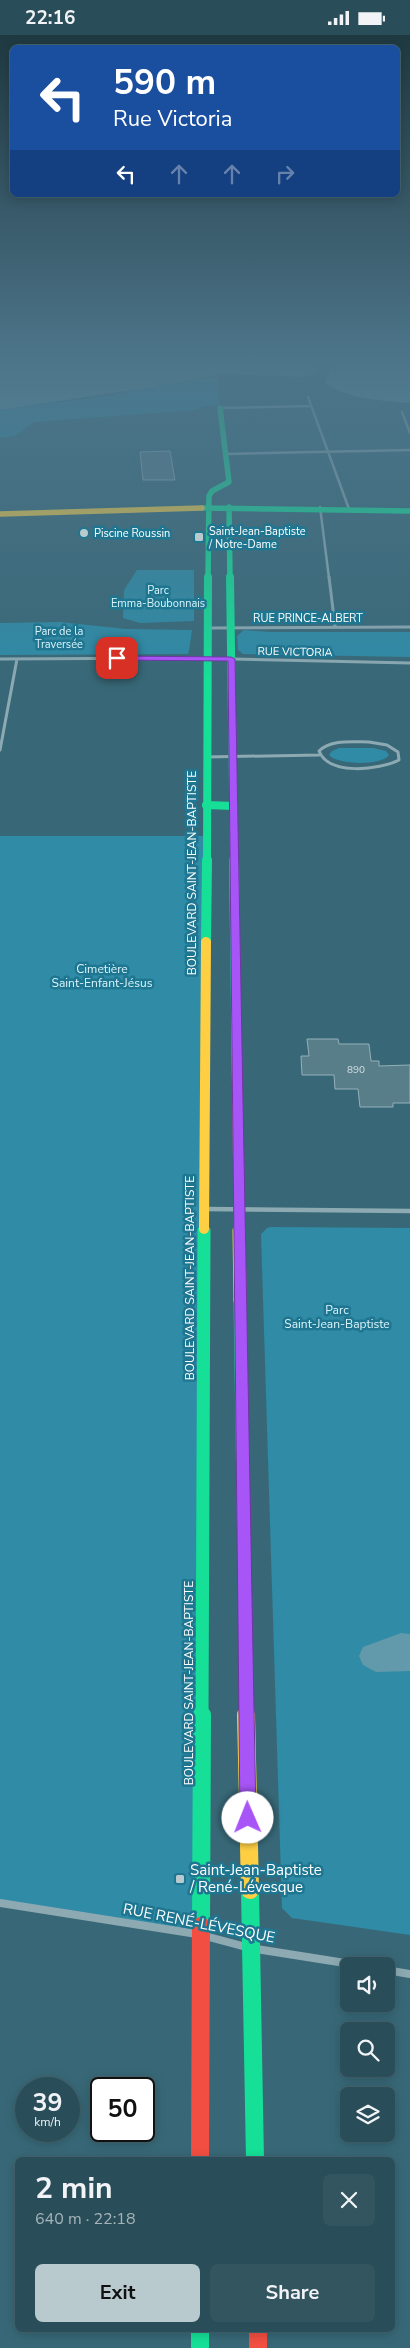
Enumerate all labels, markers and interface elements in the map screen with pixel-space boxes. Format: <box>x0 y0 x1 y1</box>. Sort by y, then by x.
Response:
text: 22:16 <box>25 5 75 31</box>
text: 590 m <box>113 59 216 106</box>
icon: left <box>30 65 95 130</box>
text: Rue Victoria <box>113 104 232 134</box>
icon: left <box>112 160 140 188</box>
icon: ahead <box>165 160 193 188</box>
icon: ahead <box>218 160 246 188</box>
icon: right <box>271 160 299 188</box>
place label: Saint-Jean-Baptiste / Notre-Dame <box>208 524 306 552</box>
place label: Piscine Roussin <box>94 526 170 541</box>
marker: Piscine Roussin <box>78 527 90 539</box>
marker: Saint-Jean-Baptiste / Notre-Dame <box>193 531 205 543</box>
park label: Parc Emma-Boubonnais <box>111 583 205 611</box>
street label: RUE PRINCE-ALBERT <box>253 611 363 626</box>
park label: Parc de la Traversée <box>35 624 83 652</box>
pin <box>96 637 138 679</box>
icon: arrive <box>103 644 131 672</box>
street label: RUE VICTORIA <box>257 644 333 660</box>
street label: BOULEVARD SAINT-JEAN-BAPTISTE <box>184 771 200 975</box>
park label: Cimetière Saint-Enfant-Jésus <box>52 961 153 991</box>
house number: 890 <box>347 1063 365 1077</box>
street label: BOULEVARD SAINT-JEAN-BAPTISTE <box>182 1176 198 1380</box>
park label: Parc Saint-Jean-Baptiste <box>284 1302 390 1332</box>
street label: BOULEVARD SAINT-JEAN-BAPTISTE <box>181 1581 197 1785</box>
position arrow <box>221 1791 273 1843</box>
place label: Saint-Jean-Baptiste / René-Lévesque <box>189 1860 322 1897</box>
marker: Saint-Jean-Baptiste / René-Lévesque <box>174 1873 186 1885</box>
street label: RUE RENÉ-LÉVESQUE <box>121 1898 277 1948</box>
map controls <box>340 1957 395 2142</box>
button: sound <box>340 1957 395 2012</box>
button: search <box>340 2022 395 2077</box>
speed limit sign: 50 <box>90 2077 155 2142</box>
text: 39 <box>32 2086 63 2120</box>
button: layers <box>340 2087 395 2142</box>
text: km/h <box>34 2114 61 2130</box>
text: 2 min <box>35 2168 113 2209</box>
button: close <box>323 2174 375 2226</box>
text: 640 m · 22:18 <box>35 2208 136 2230</box>
button: Exit <box>35 2264 200 2322</box>
button: Share <box>210 2264 375 2322</box>

